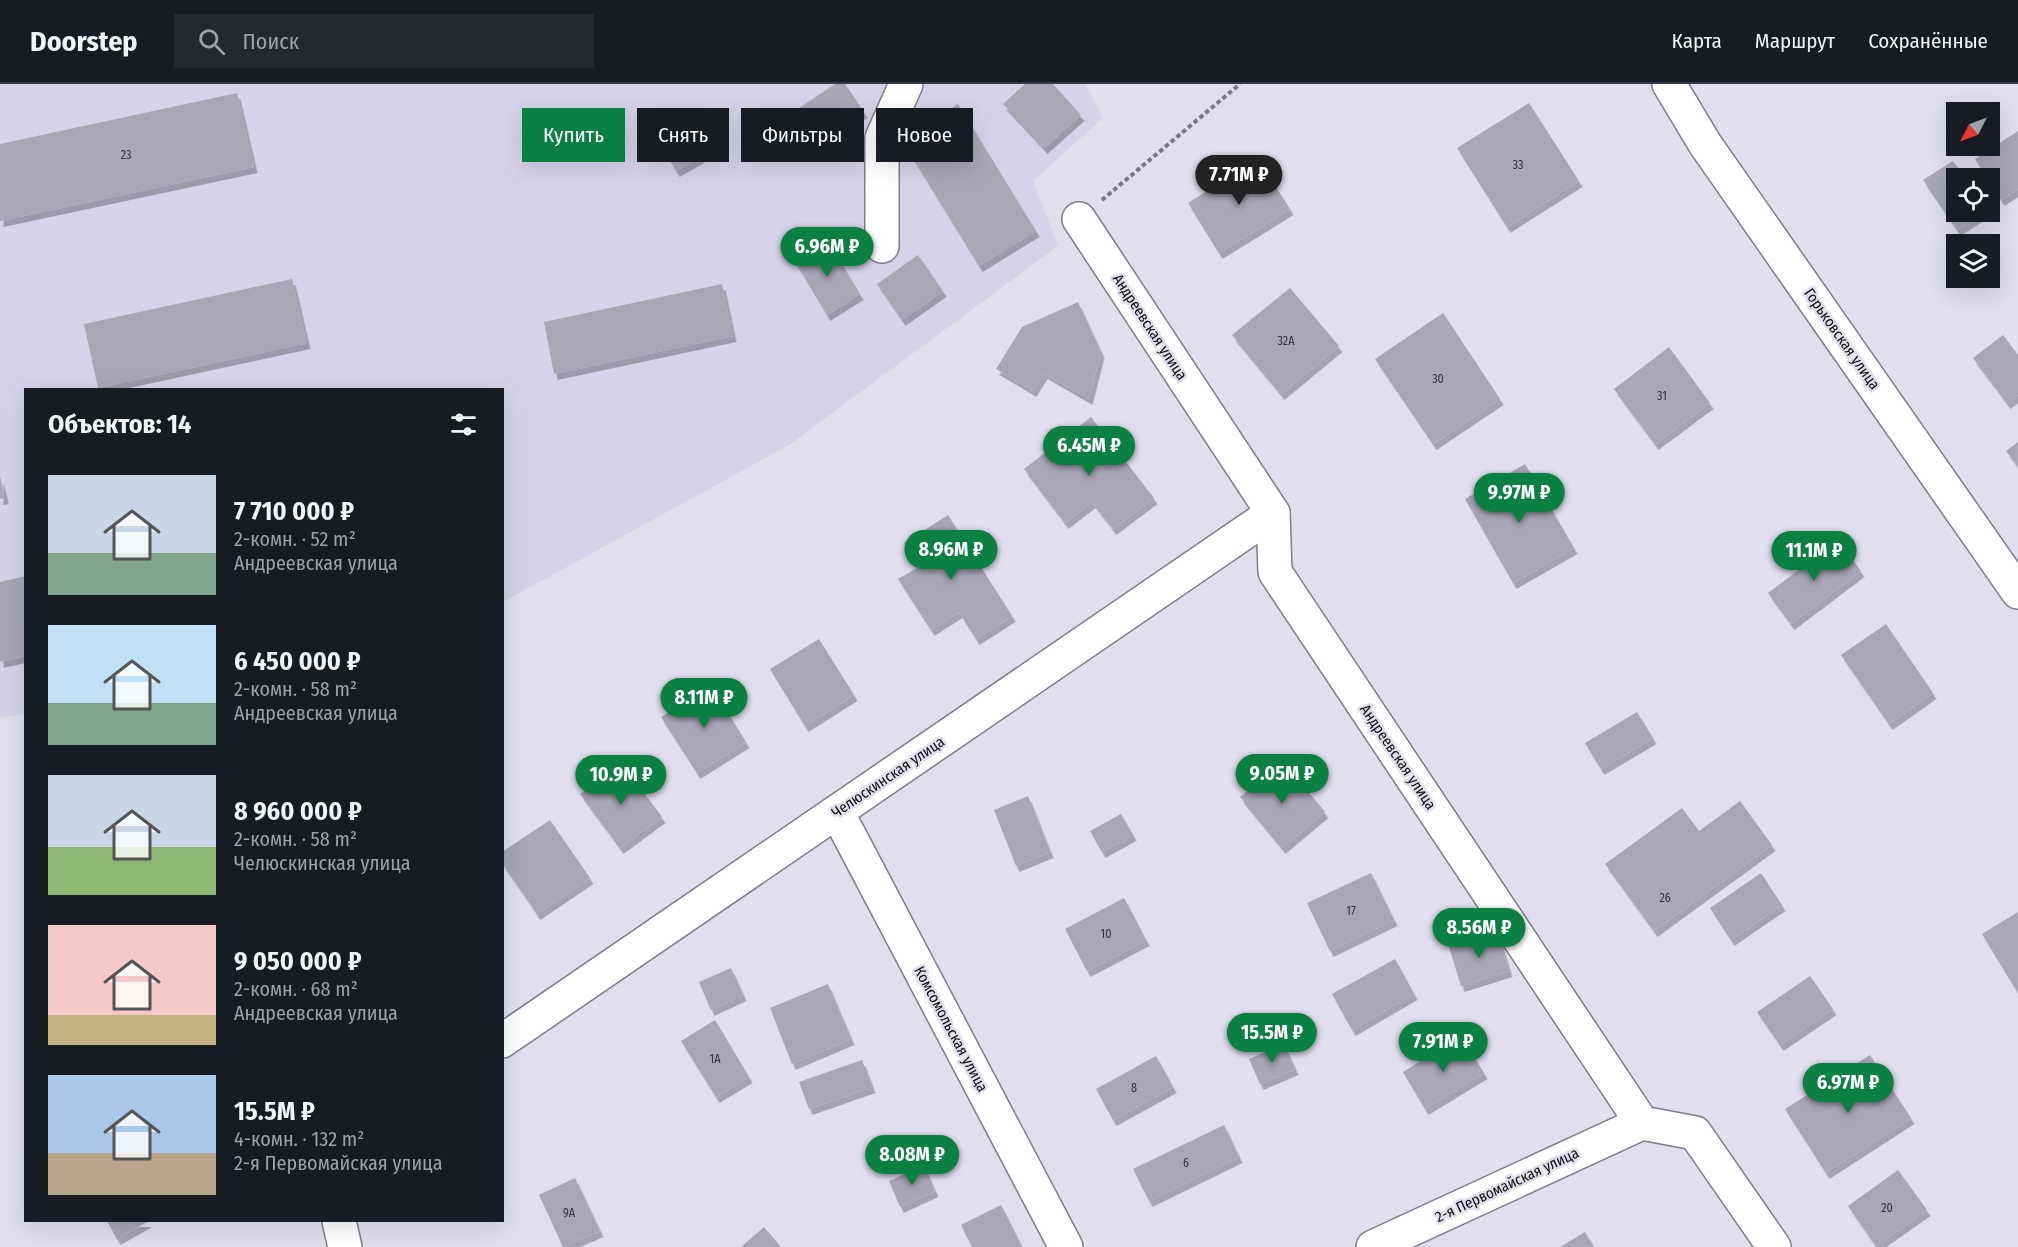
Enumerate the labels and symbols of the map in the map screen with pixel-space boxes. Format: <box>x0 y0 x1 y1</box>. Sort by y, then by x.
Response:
north arrow <box>1946 102 2000 156</box>
house number: 23 <box>121 148 131 162</box>
pin: 7.71M ₽ <box>1184 155 1294 206</box>
house number: 33 <box>1513 158 1523 172</box>
pin: 6.96M ₽ <box>772 227 882 278</box>
street label: Андреевская улица <box>1109 271 1191 383</box>
street label: Горьковская улица <box>1800 285 1884 393</box>
house number: 32А <box>1278 334 1295 348</box>
house number: 30 <box>1432 372 1444 386</box>
house number: 31 <box>1657 389 1667 403</box>
pin: 6.45M ₽ <box>1034 426 1144 477</box>
pin: 9.97M ₽ <box>1464 473 1574 524</box>
pin: 8.96M ₽ <box>896 530 1006 581</box>
pin: 11.1M ₽ <box>1759 531 1869 582</box>
pin: 8.11M ₽ <box>649 678 759 729</box>
street label: Андреевская улица <box>1356 701 1440 813</box>
street label: Челюскинская улица <box>828 733 948 821</box>
pin: 9.05M ₽ <box>1227 754 1337 805</box>
pin: 10.9M ₽ <box>566 755 676 806</box>
house number: 26 <box>1659 891 1671 905</box>
house number: 17 <box>1346 904 1356 918</box>
pin: 8.56M ₽ <box>1424 908 1534 959</box>
house number: 10 <box>1101 927 1111 941</box>
street label: Комсомольская улица <box>910 963 992 1095</box>
pin: 15.5M ₽ <box>1217 1013 1327 1064</box>
pin: 7.91M ₽ <box>1388 1022 1498 1073</box>
house number: 1А <box>710 1052 721 1066</box>
pin: 6.97M ₽ <box>1793 1063 1903 1114</box>
house number: 8 <box>1131 1081 1137 1095</box>
pin: 8.08M ₽ <box>857 1135 967 1186</box>
street label: 2-я Первомайская улица <box>1432 1144 1582 1226</box>
house number: 6 <box>1183 1156 1189 1170</box>
house number: 20 <box>1881 1201 1893 1215</box>
house number: 9А <box>563 1206 576 1220</box>

